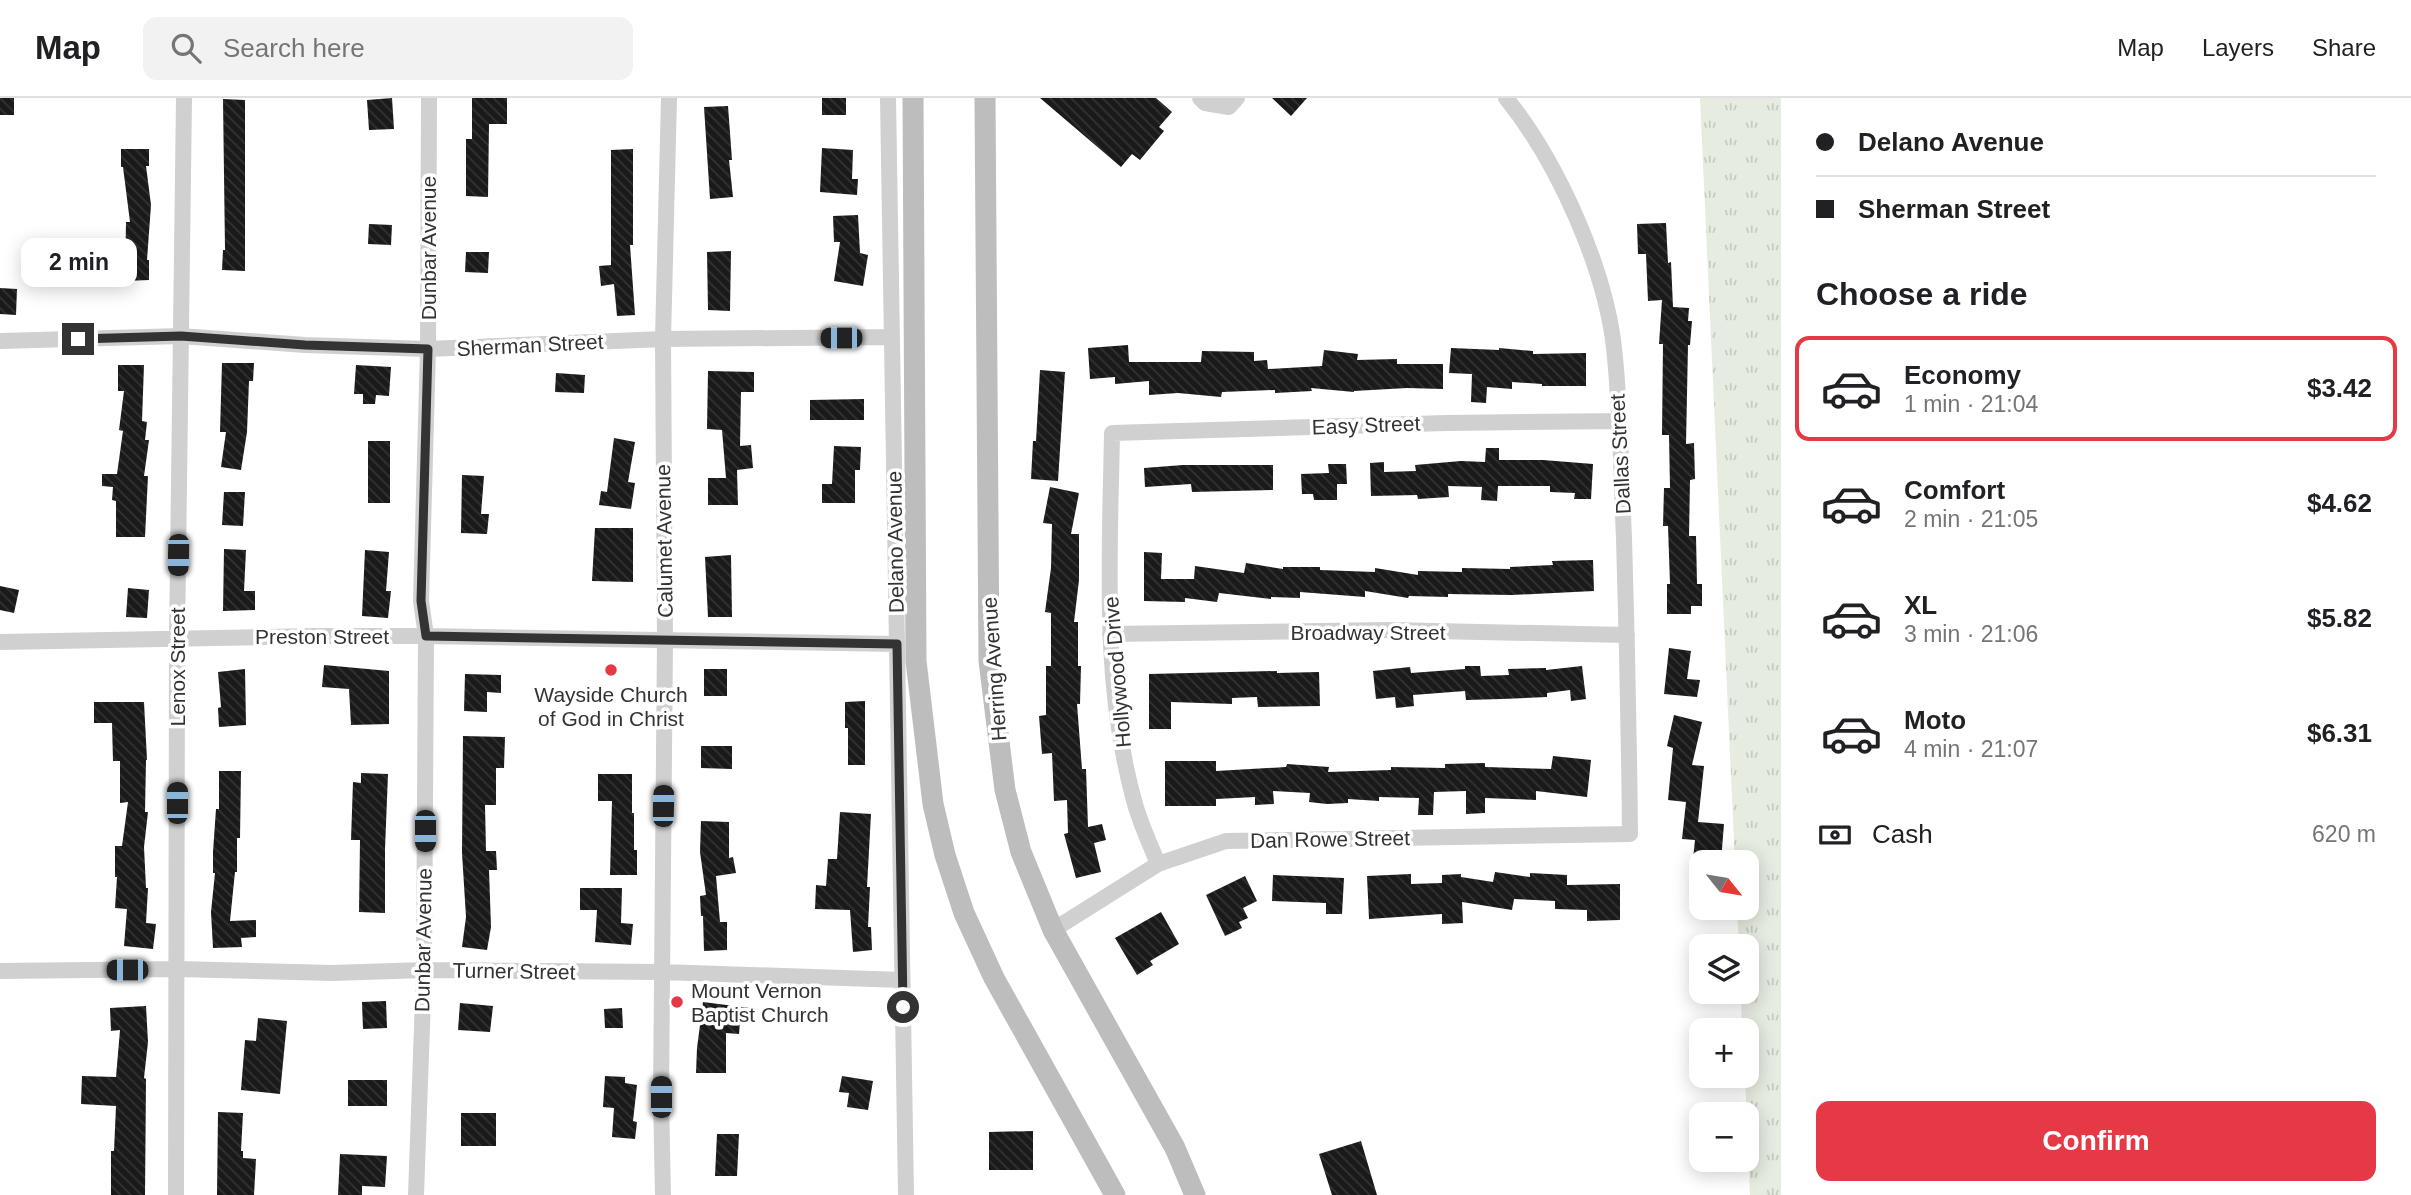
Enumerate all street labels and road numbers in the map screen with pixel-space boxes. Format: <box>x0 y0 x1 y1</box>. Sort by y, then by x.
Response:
street label: Dunbar Avenue <box>417 176 440 320</box>
street label: Sherman Street <box>456 330 604 360</box>
street label: Dallas Street <box>1605 393 1635 515</box>
street label: Easy Street <box>1311 412 1421 438</box>
street label: Calumet Avenue <box>651 464 677 618</box>
street label: Delano Avenue <box>882 471 908 613</box>
street label: Hollywood Drive <box>1099 595 1135 749</box>
street label: Herring Avenue <box>977 596 1011 742</box>
street label: Lenox Street <box>166 607 189 727</box>
street label: Broadway Street <box>1290 621 1446 644</box>
street label: Preston Street <box>255 625 389 648</box>
street label: Dan Rowe Street <box>1250 826 1410 852</box>
street label: Dunbar Avenue <box>410 868 436 1012</box>
street label: Turner Street <box>452 958 576 984</box>

